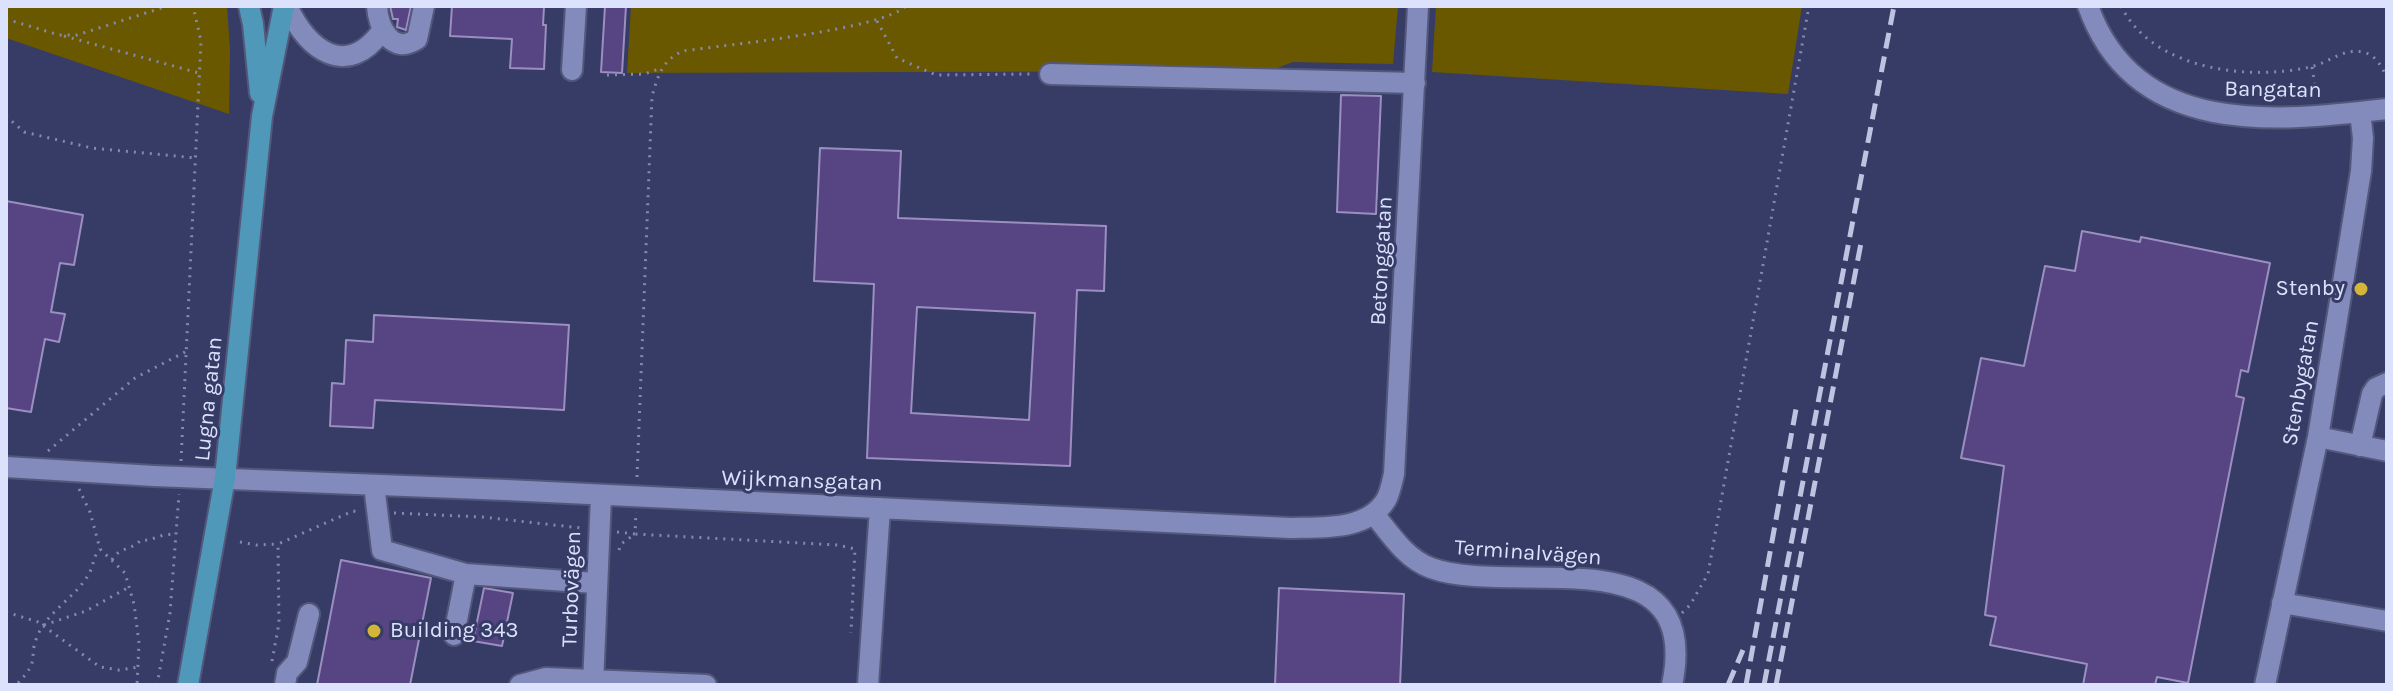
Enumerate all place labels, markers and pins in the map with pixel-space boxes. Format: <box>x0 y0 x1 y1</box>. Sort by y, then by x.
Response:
place label: Stenby <box>2276 276 2345 302</box>
marker: Stenby <box>2352 280 2370 298</box>
place label: Building 343 <box>390 618 518 644</box>
marker: Building 343 <box>365 622 383 640</box>

